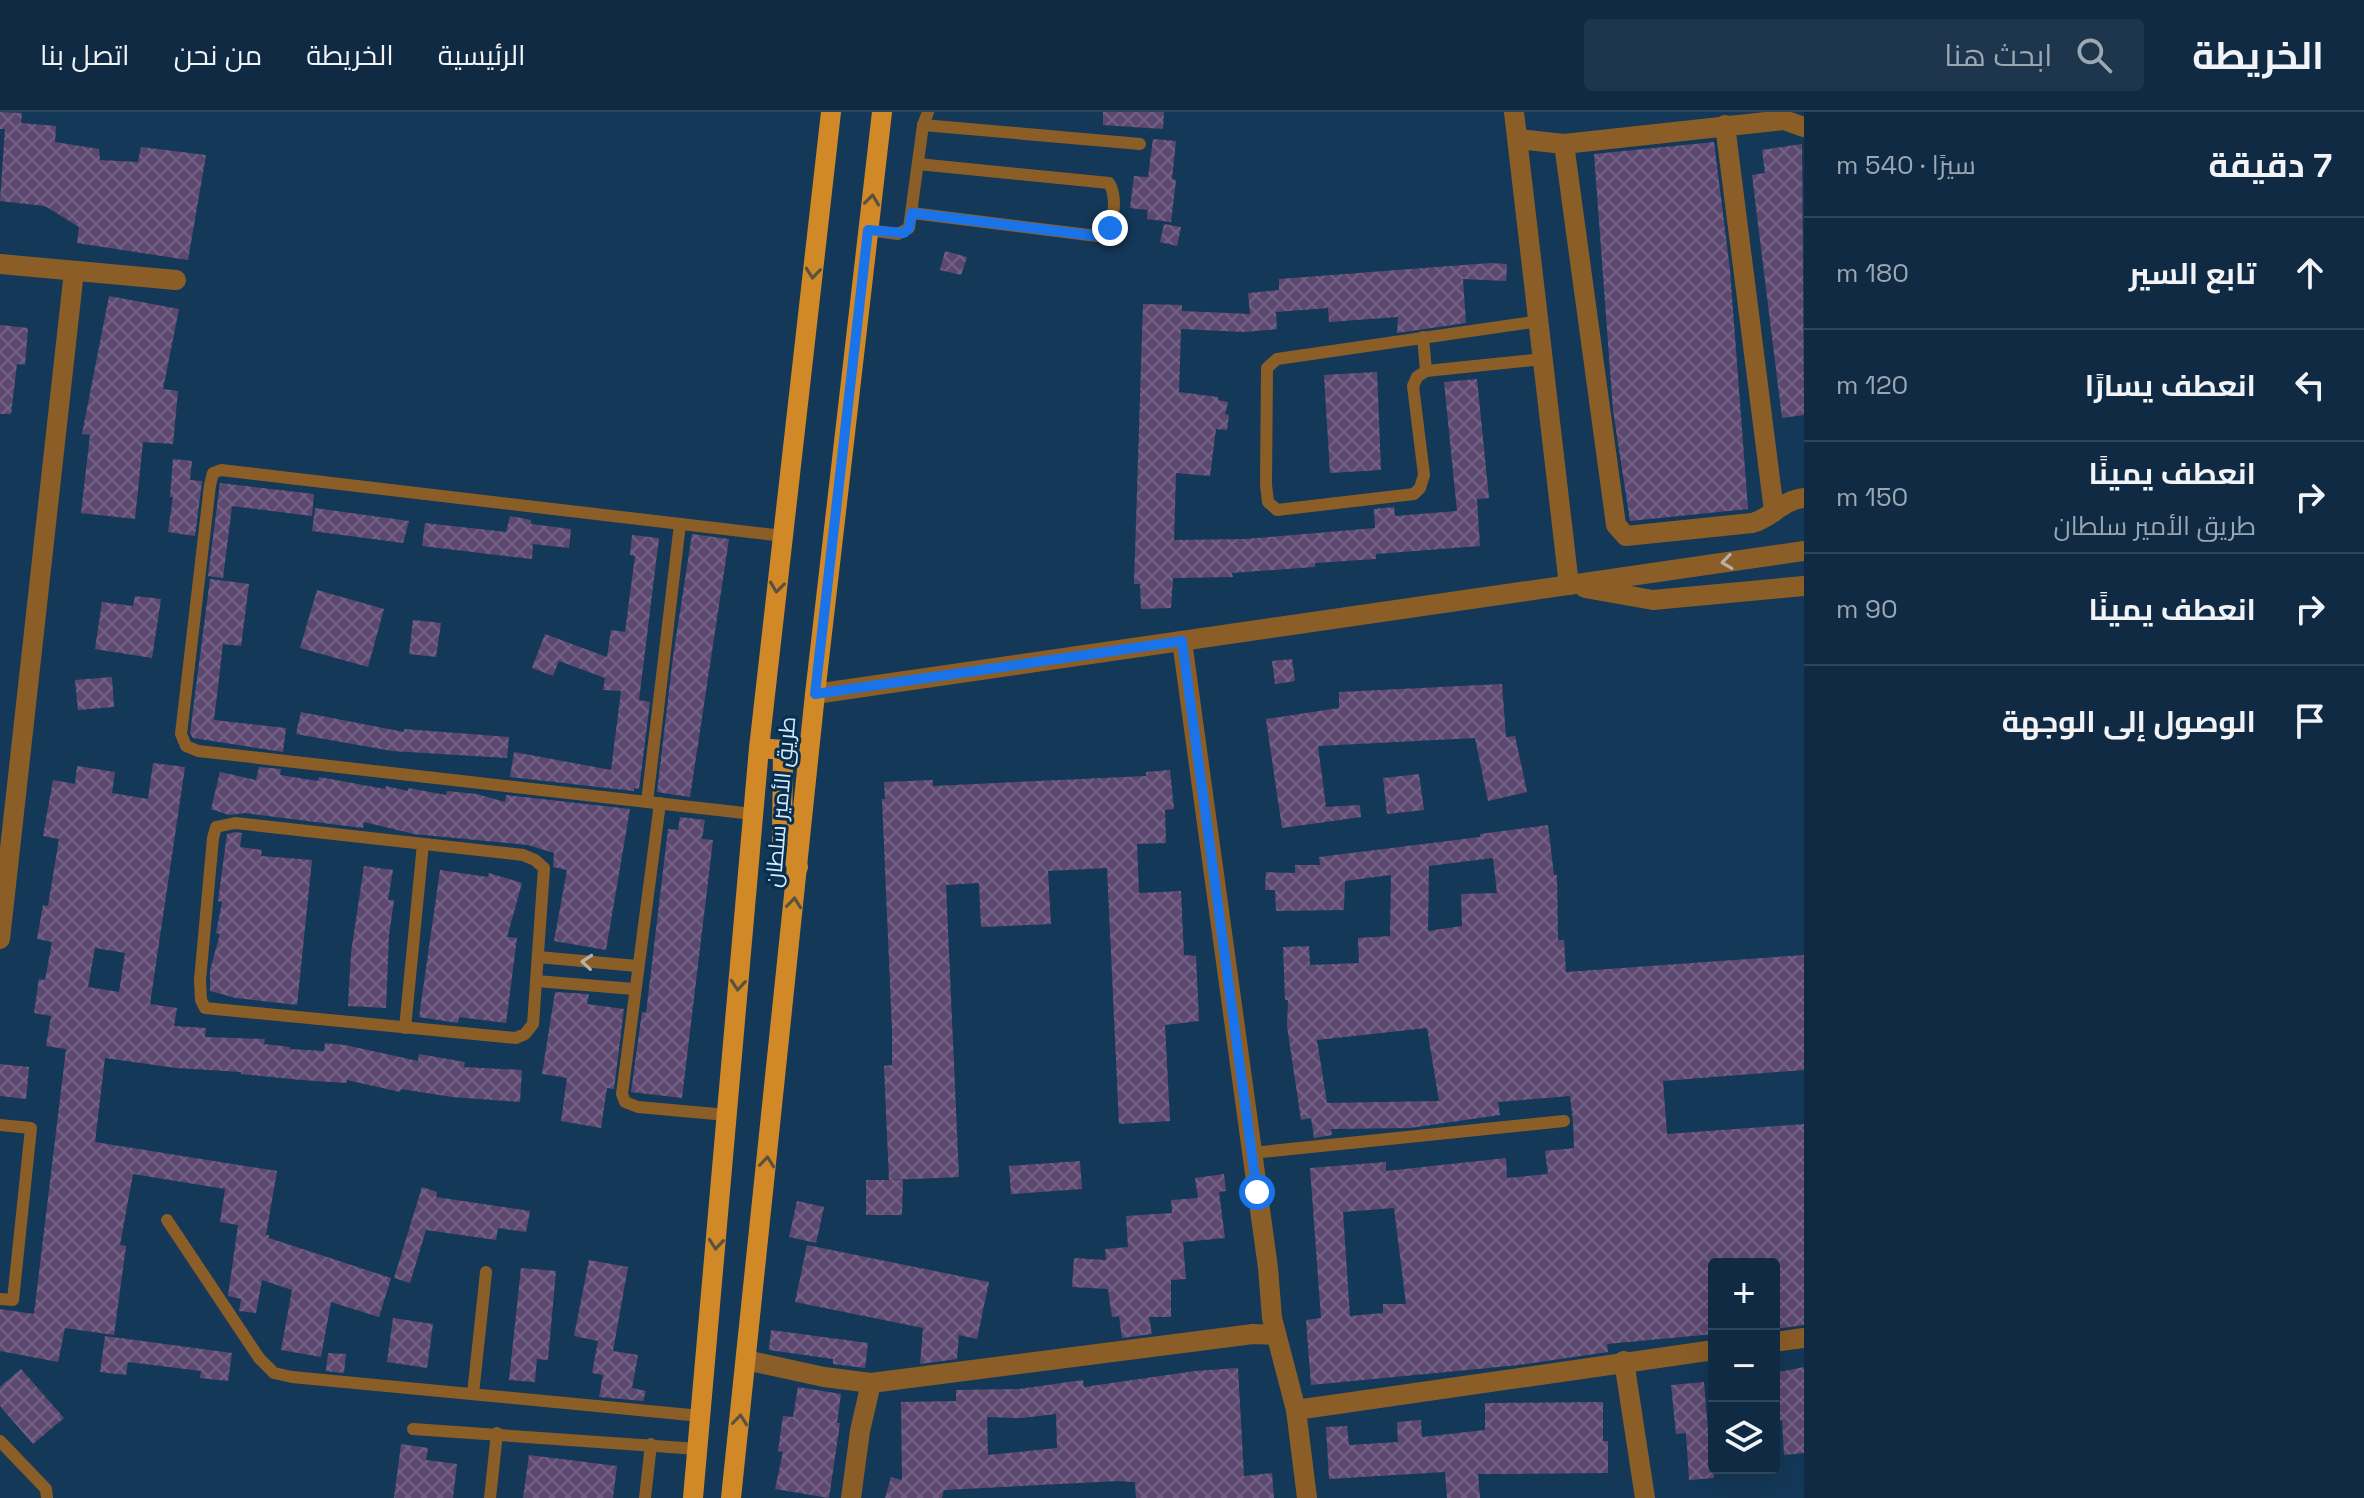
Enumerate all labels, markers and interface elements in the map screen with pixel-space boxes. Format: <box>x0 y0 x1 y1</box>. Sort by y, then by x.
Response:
search box <box>1584 19 2144 91</box>
text: الخريطة <box>2192 32 2324 80</box>
icon: search <box>2072 33 2116 77</box>
text: ابحث هنا <box>1944 36 2052 75</box>
text: اتصل بنا <box>40 37 130 73</box>
text: من نحن <box>174 37 262 73</box>
text: الخريطة <box>306 37 394 73</box>
text: الرئيسية <box>438 37 526 73</box>
text: 7 دقيقة <box>2208 144 2332 187</box>
text: سيرًا · 540 m <box>1836 148 1976 182</box>
one-way arrow <box>863 193 880 206</box>
route end <box>1092 210 1128 246</box>
icon: ahead <box>2288 251 2332 295</box>
text: تابع السير <box>2129 254 2256 293</box>
text: 180 m <box>1836 256 1909 290</box>
one-way arrow <box>804 267 821 280</box>
icon: left <box>2288 363 2332 407</box>
text: انعطف يسارًا <box>2085 366 2256 405</box>
text: 120 m <box>1836 368 1908 402</box>
text: انعطف يمينًا <box>2088 454 2256 493</box>
icon: right <box>2288 475 2332 519</box>
text: 150 m <box>1836 480 1908 514</box>
text: طريق الأمير سلطان <box>2053 509 2256 543</box>
one-way arrow <box>1720 553 1734 570</box>
one-way arrow <box>769 580 786 594</box>
icon: right <box>2288 587 2332 631</box>
text: انعطف يمينًا <box>2088 590 2256 629</box>
text: 90 m <box>1836 592 1898 626</box>
icon: arrive <box>2288 699 2332 743</box>
text: الوصول إلى الوجهة <box>2002 702 2256 741</box>
street label: طريق الأمير سلطان <box>759 715 801 889</box>
one-way arrow <box>786 896 803 909</box>
one-way arrow <box>580 953 593 970</box>
one-way arrow <box>730 979 747 992</box>
one-way arrow <box>758 1155 775 1168</box>
route start <box>1239 1174 1275 1210</box>
one-way arrow <box>707 1238 724 1251</box>
map controls <box>1708 1258 1780 1474</box>
button: + <box>1708 1258 1780 1330</box>
button: − <box>1708 1330 1780 1402</box>
button: layers <box>1708 1402 1780 1474</box>
one-way arrow <box>731 1414 748 1427</box>

